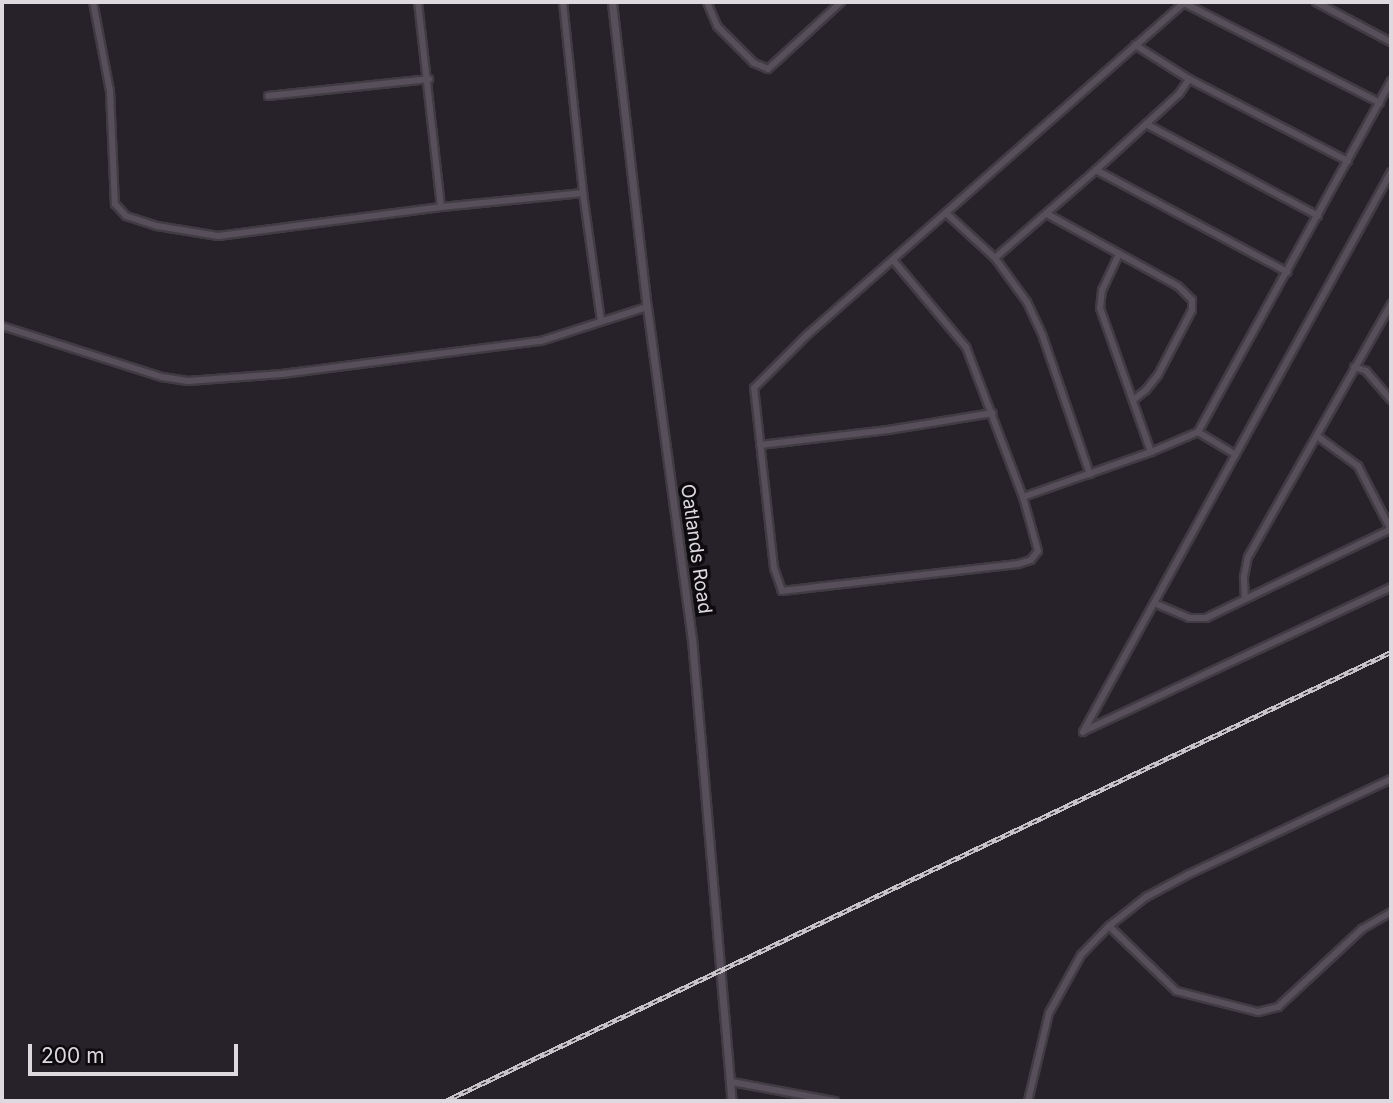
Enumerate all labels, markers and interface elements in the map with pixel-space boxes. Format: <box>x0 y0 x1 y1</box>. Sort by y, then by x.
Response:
street label: Oatlands Road <box>676 483 716 615</box>
scale bar <box>32 1030 242 1074</box>
text: 200 m <box>41 1043 105 1068</box>

